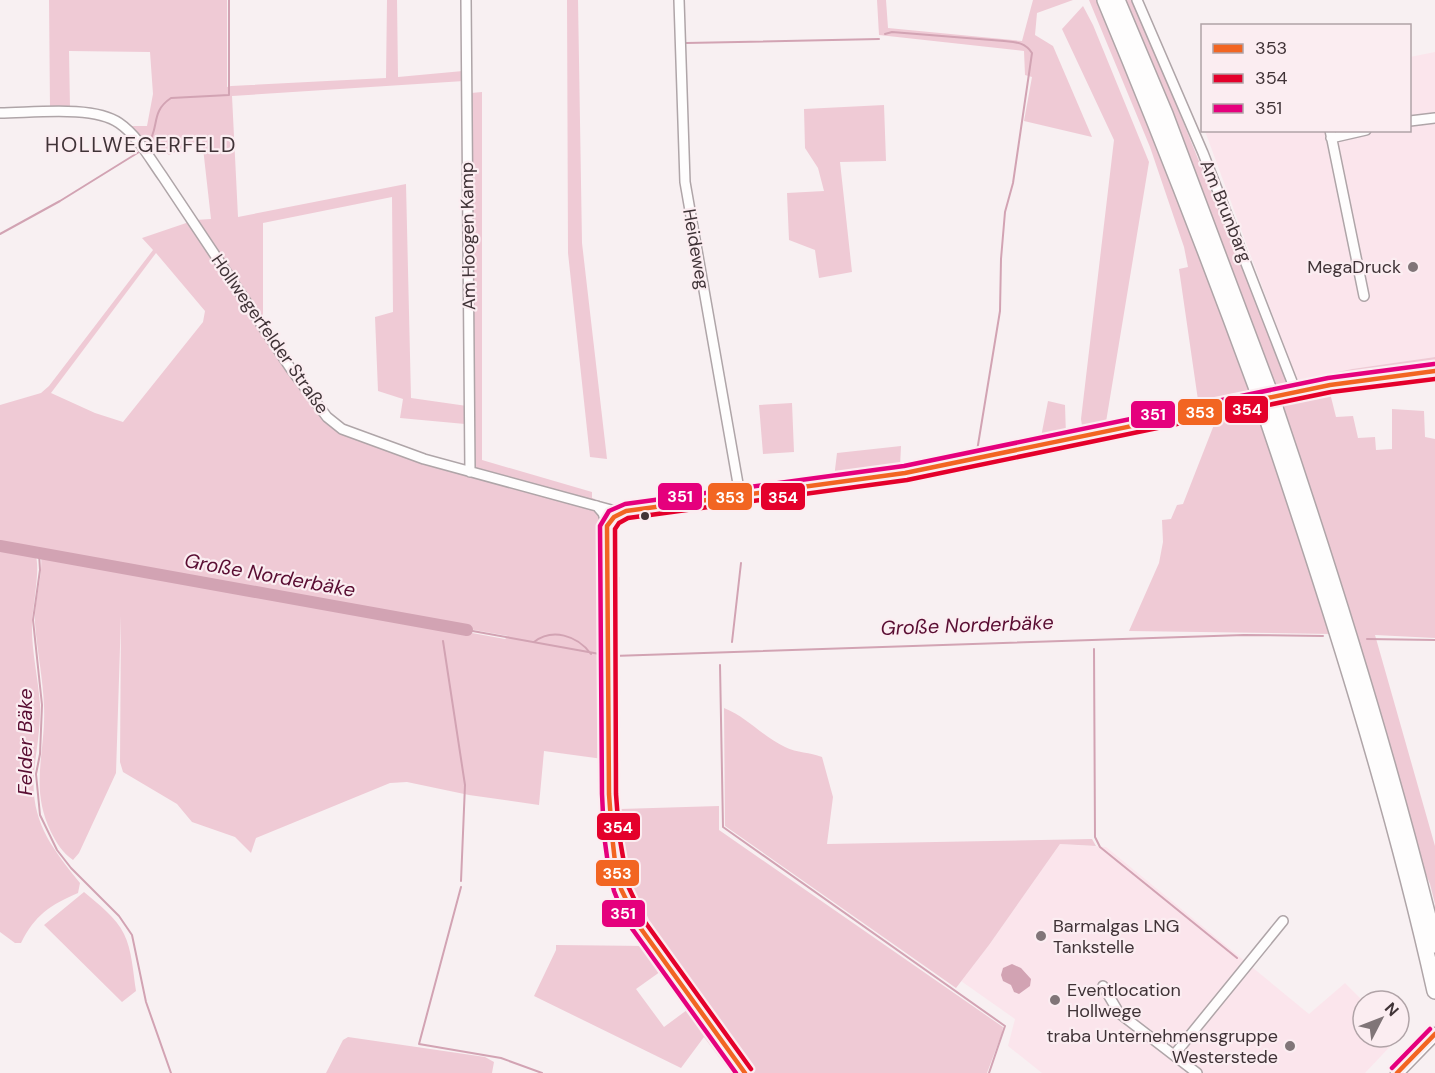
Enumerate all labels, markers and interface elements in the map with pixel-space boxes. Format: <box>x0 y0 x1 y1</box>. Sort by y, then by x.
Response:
legend <box>1201 24 1411 132</box>
text: 353 <box>1255 36 1287 60</box>
text: 354 <box>1255 66 1288 90</box>
text: 351 <box>1255 96 1282 120</box>
district label: HOLLWEGERFELD <box>45 131 237 159</box>
street label: Am Brunbarg <box>1195 156 1257 266</box>
street label: Am Hoogen Kamp <box>455 162 481 310</box>
street label: Heideweg <box>677 207 715 291</box>
street label: Hollwegerfelder Straße <box>206 249 334 419</box>
place label: MegaDruck <box>1307 255 1401 279</box>
marker: MegaDruck <box>1406 260 1420 274</box>
line badge: 354 <box>1224 395 1269 424</box>
line badge: 353 <box>1177 398 1223 426</box>
text: 354 <box>1232 399 1262 420</box>
line badge: 351 <box>1130 400 1176 429</box>
text: 353 <box>1185 402 1215 423</box>
text: 351 <box>1140 404 1166 425</box>
line badge: 351 <box>657 482 703 511</box>
line badge: 353 <box>707 482 753 511</box>
line badge: 354 <box>760 482 806 511</box>
text: 351 <box>667 486 693 507</box>
text: 353 <box>715 487 745 508</box>
text: 354 <box>768 487 798 508</box>
unlabelled marker <box>639 510 651 522</box>
water label: Große Norderbäke <box>182 547 358 603</box>
water label: Große Norderbäke <box>880 609 1054 641</box>
water label: Felder Bäke <box>12 688 38 796</box>
line badge: 354 <box>596 812 641 841</box>
text: 354 <box>603 817 633 838</box>
line badge: 353 <box>595 859 640 887</box>
text: 353 <box>602 863 632 884</box>
line badge: 351 <box>601 899 646 928</box>
text: 351 <box>610 903 636 924</box>
place label: Barmalgas LNG Tankstelle <box>1053 914 1179 959</box>
marker: Barmalgas LNG Tankstelle <box>1034 929 1048 943</box>
place label: Eventlocation Hollwege <box>1067 978 1181 1023</box>
north arrow <box>1351 989 1411 1049</box>
marker: Eventlocation Hollwege <box>1048 993 1062 1007</box>
text: N <box>1380 998 1403 1021</box>
place label: traba Unternehmensgruppe Westerstede <box>1047 1024 1278 1069</box>
marker: traba Unternehmensgruppe Westerstede <box>1283 1039 1297 1053</box>

